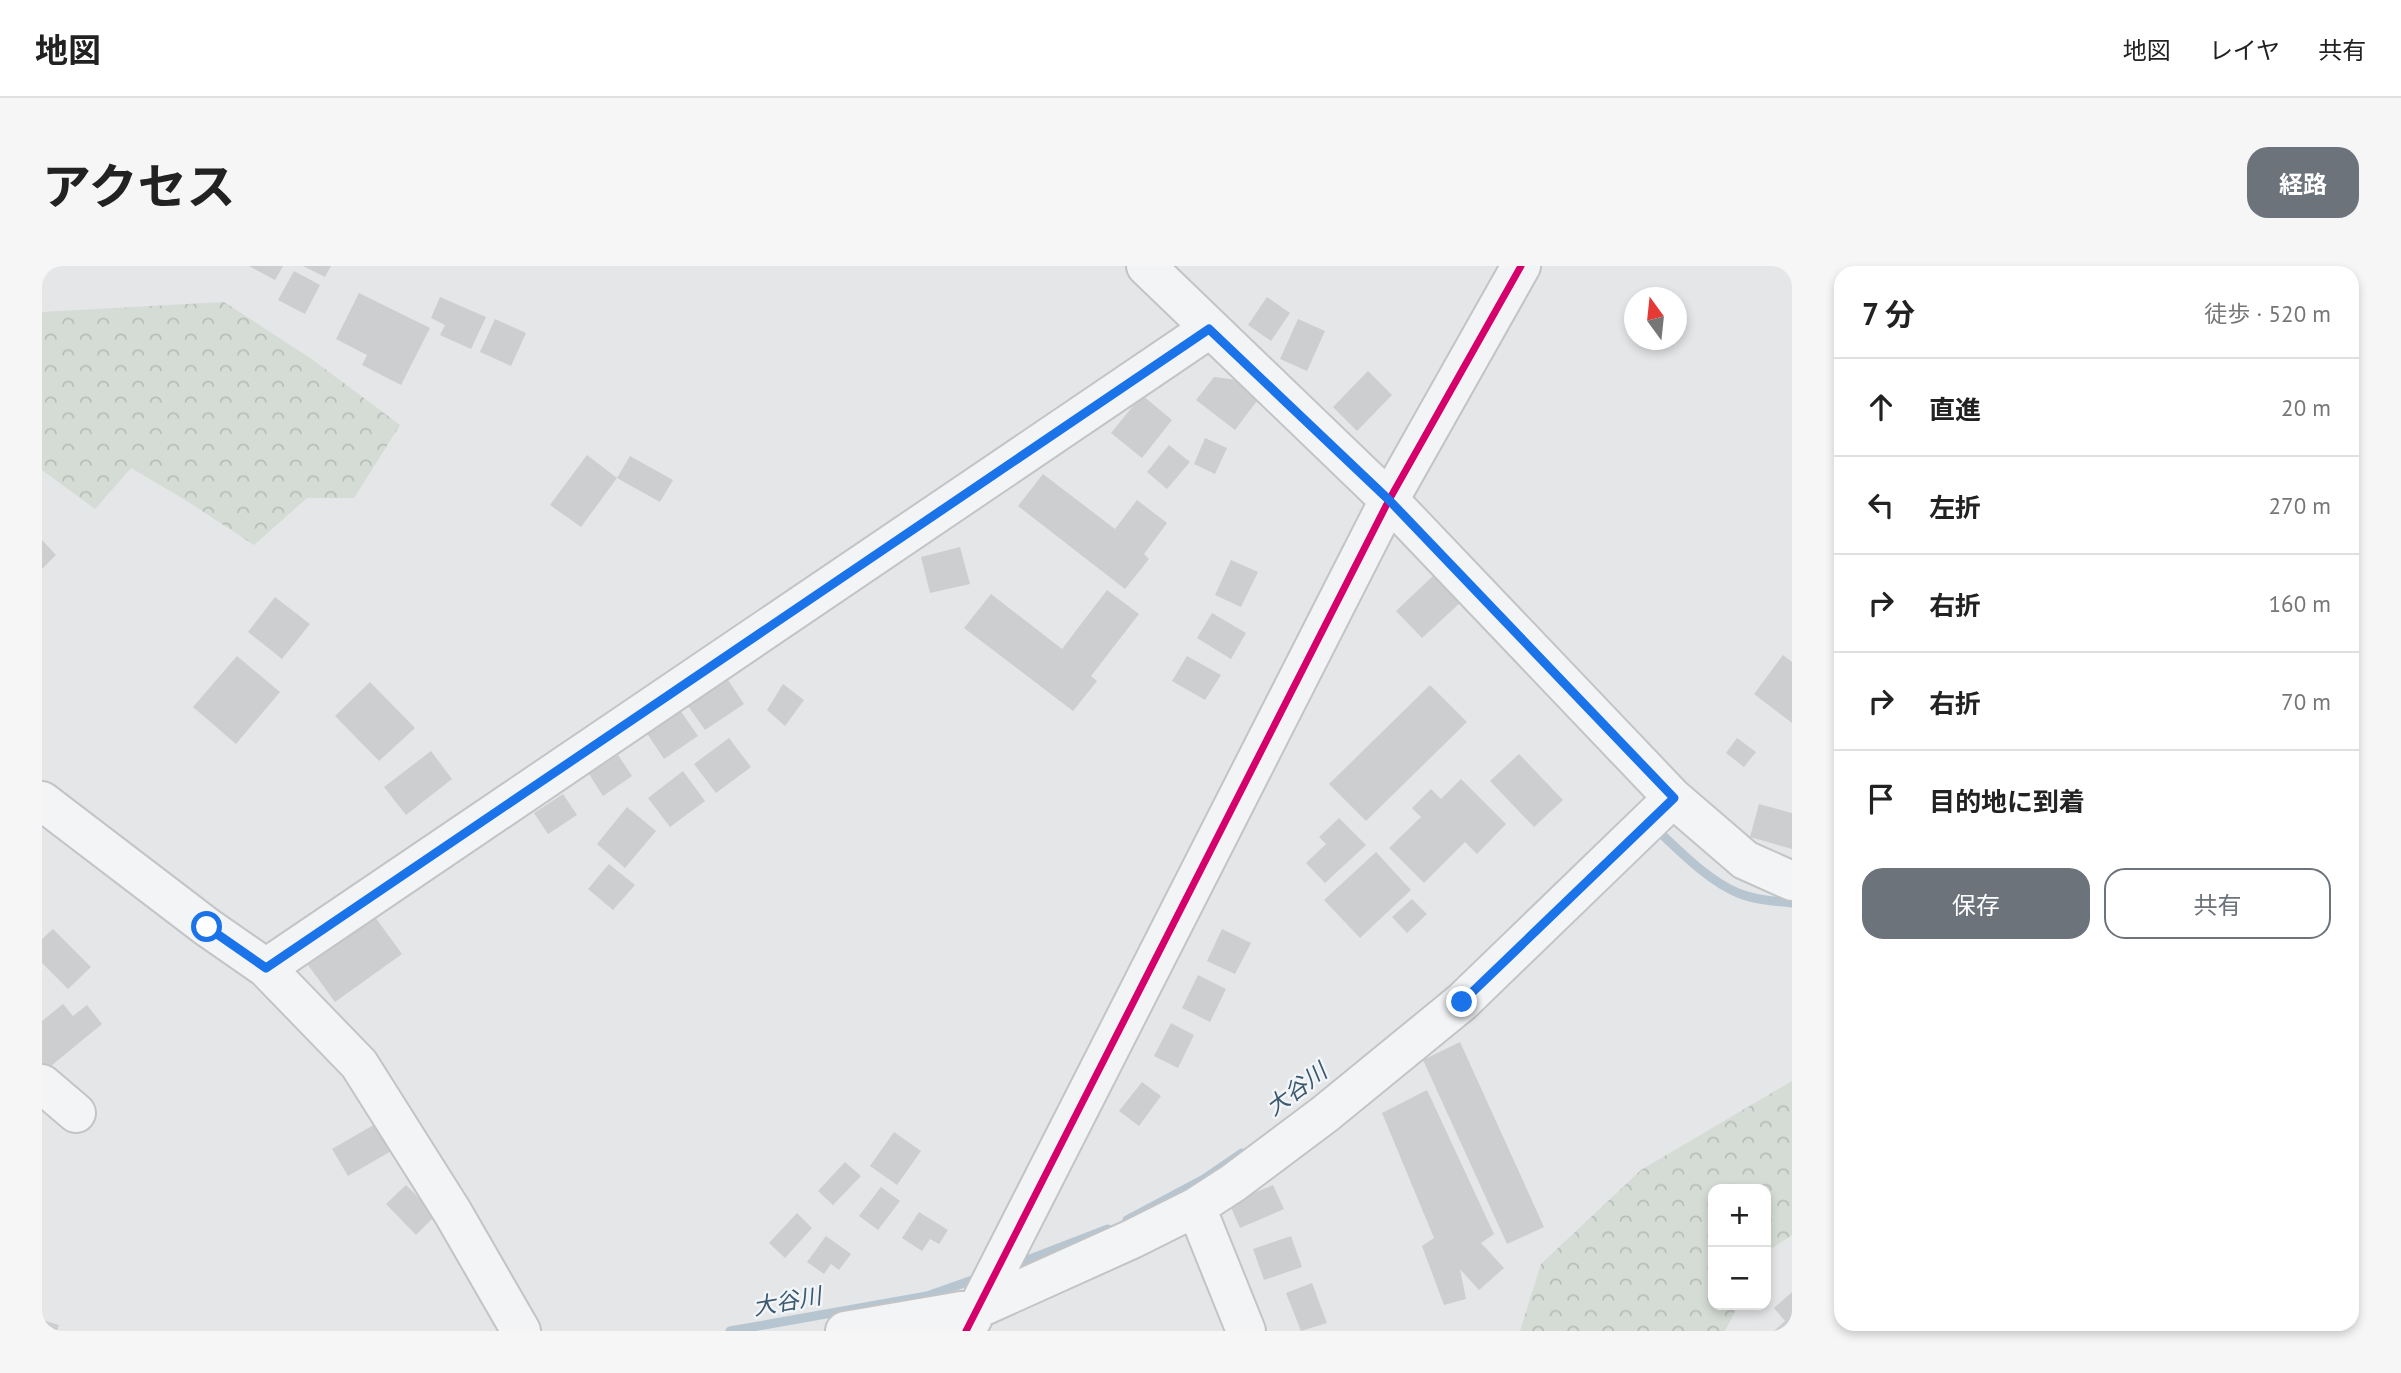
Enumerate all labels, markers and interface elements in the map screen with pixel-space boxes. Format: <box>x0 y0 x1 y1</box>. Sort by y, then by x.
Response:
text: 地図 <box>35 28 101 71</box>
text: 地図 <box>2123 35 2171 66</box>
text: レイヤ <box>2209 35 2280 66</box>
text: 共有 <box>2318 35 2366 66</box>
button: 経路 <box>2247 147 2359 218</box>
text: アクセス <box>42 154 236 218</box>
north arrow <box>1624 287 1687 350</box>
text: 7 分 <box>1862 294 1915 333</box>
text: 徒歩 · 520 m <box>2204 299 2331 328</box>
icon: ahead <box>1862 388 1900 426</box>
text: 直進 <box>1929 393 1981 426</box>
text: 20 m <box>2281 393 2331 422</box>
icon: left <box>1862 486 1900 524</box>
text: 左折 <box>1929 491 1981 524</box>
text: 270 m <box>2269 491 2331 520</box>
icon: right <box>1862 584 1900 622</box>
text: 右折 <box>1929 589 1981 622</box>
text: 160 m <box>2269 589 2331 618</box>
icon: right <box>1862 682 1900 720</box>
text: 右折 <box>1929 687 1981 720</box>
text: 70 m <box>2281 687 2331 716</box>
icon: arrive <box>1862 780 1900 818</box>
text: 目的地に到着 <box>1929 785 2085 818</box>
button: 保存 <box>1862 868 2090 939</box>
button: 共有 <box>2104 868 2331 939</box>
route start <box>191 911 222 942</box>
route end <box>1446 986 1477 1017</box>
water label: 大谷川 <box>1260 1055 1335 1121</box>
map controls <box>1708 1184 1771 1310</box>
button: + <box>1708 1184 1771 1247</box>
button: − <box>1708 1247 1771 1310</box>
water label: 大谷川 <box>751 1280 826 1321</box>

